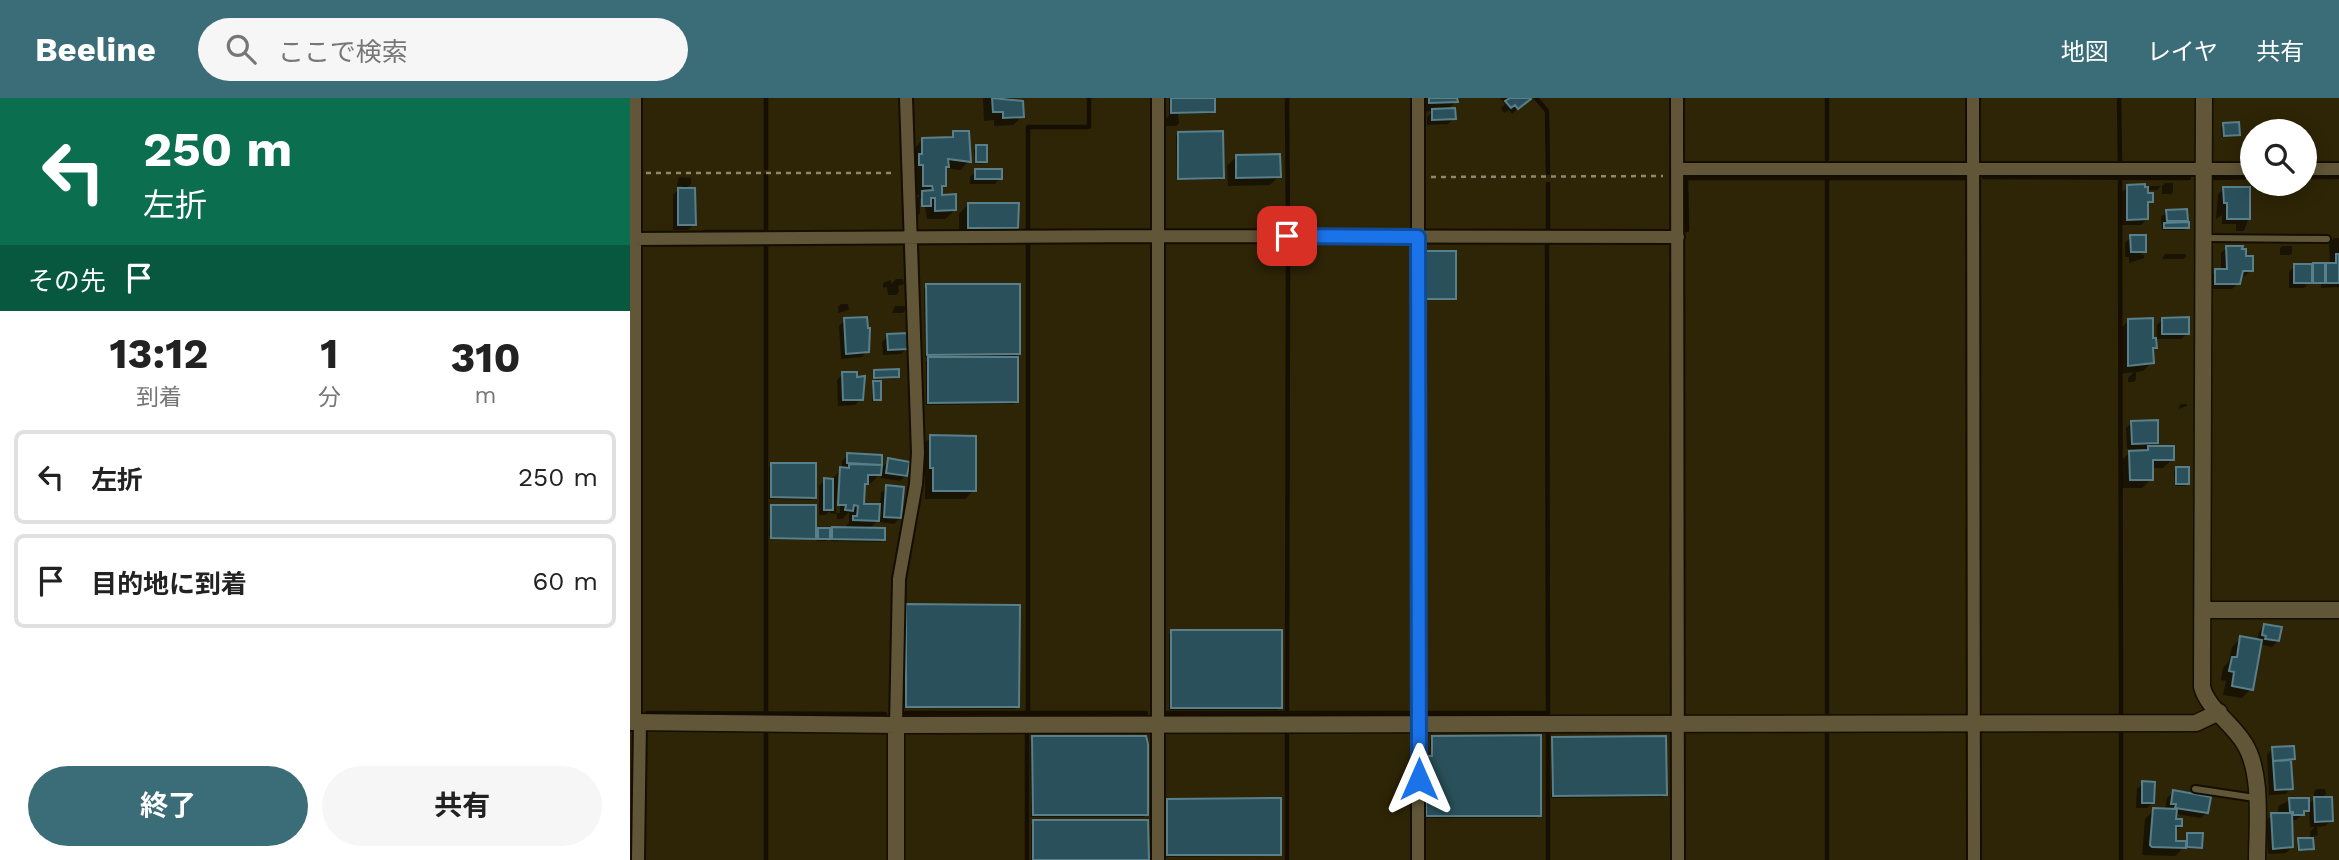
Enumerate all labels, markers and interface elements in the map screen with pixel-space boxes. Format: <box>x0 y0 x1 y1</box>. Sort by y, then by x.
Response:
search box <box>198 18 688 81</box>
text: Beeline <box>35 30 156 69</box>
icon: search <box>222 30 260 68</box>
text: ここで検索 <box>278 37 408 67</box>
text: 地図 <box>2061 38 2109 66</box>
text: レイヤ <box>2147 38 2218 66</box>
text: 共有 <box>2256 38 2304 66</box>
map controls <box>2240 119 2317 196</box>
button: search <box>2240 119 2317 196</box>
text: 250 m <box>143 120 292 178</box>
icon: left <box>28 126 119 217</box>
text: 左折 <box>143 186 207 224</box>
pin <box>1257 206 1317 266</box>
icon: arrive <box>1268 217 1306 255</box>
icon: arrive <box>120 259 158 297</box>
text: その先 <box>28 266 106 296</box>
text: 13:12 <box>110 329 208 378</box>
text: 1 <box>320 329 338 378</box>
text: 310 <box>450 333 520 382</box>
text: m <box>474 382 496 409</box>
text: 到着 <box>136 384 182 411</box>
text: 分 <box>318 384 341 411</box>
icon: left <box>32 458 70 496</box>
text: 250 m <box>518 462 598 492</box>
text: 左折 <box>91 465 143 495</box>
icon: arrive <box>32 562 70 600</box>
text: 60 m <box>532 566 598 596</box>
text: 目的地に到着 <box>91 569 247 599</box>
position arrow <box>1382 742 1456 816</box>
button: 終了 <box>28 766 308 846</box>
button: 共有 <box>322 766 602 846</box>

